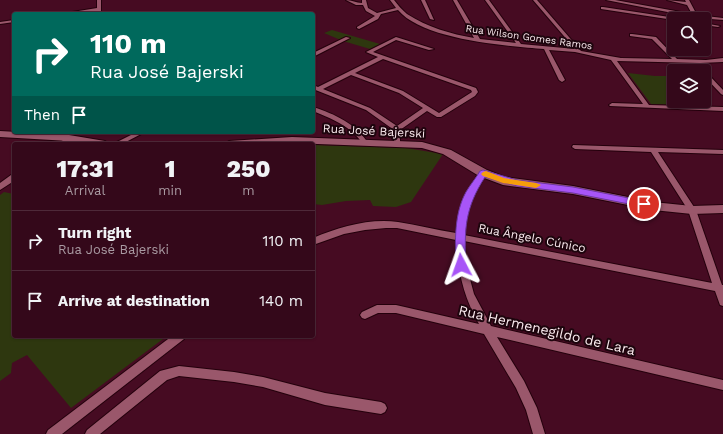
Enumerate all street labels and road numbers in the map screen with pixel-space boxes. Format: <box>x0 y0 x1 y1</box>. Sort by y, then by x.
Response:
street label: Rua Wilson Gomes Ramos <box>465 23 593 51</box>
street label: Rua José Bajerski <box>322 121 426 141</box>
street label: Rua Ângelo Cúnico <box>477 221 587 255</box>
street label: Rua Hermenegildo de Lara <box>457 302 637 358</box>

